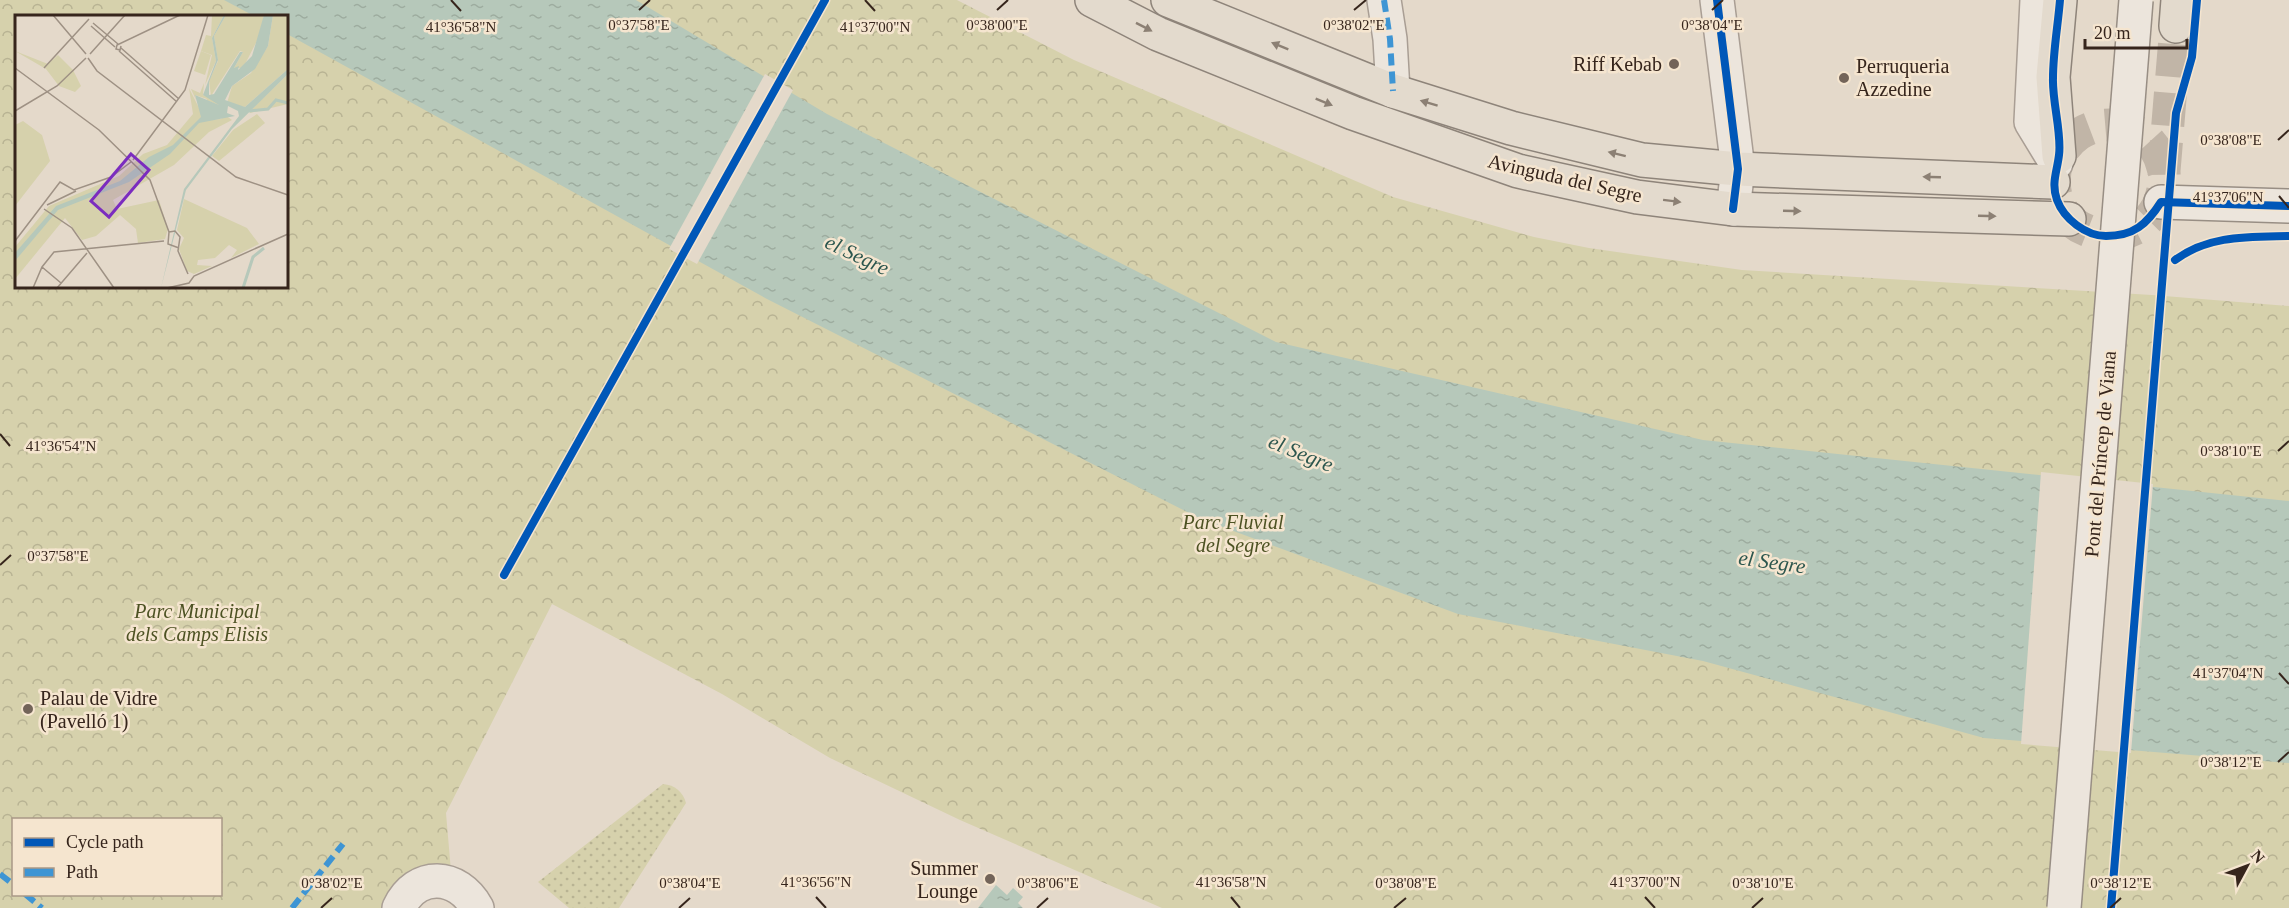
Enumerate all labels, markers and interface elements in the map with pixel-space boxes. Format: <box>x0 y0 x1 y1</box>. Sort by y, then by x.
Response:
scale bar <box>2085 12 2187 50</box>
inset map <box>15 15 288 288</box>
text: 0°37'58"E <box>608 17 670 33</box>
text: 0°38'00"E <box>966 17 1028 33</box>
text: 0°38'02"E <box>1323 17 1385 33</box>
text: 0°38'04"E <box>1681 17 1743 33</box>
text: 41°36'58"N <box>426 19 496 35</box>
text: 41°37'00"N <box>840 19 910 35</box>
one-way arrow <box>1136 22 1153 32</box>
text: 20 m <box>2094 23 2131 43</box>
one-way arrow <box>1271 41 1289 50</box>
place label: Riff Kebab <box>1573 53 1662 75</box>
place label: Perruqueria Azzedine <box>1856 55 1949 100</box>
marker: Riff Kebab <box>1667 57 1681 71</box>
marker: Perruqueria Azzedine <box>1837 71 1851 85</box>
one-way arrow <box>1315 98 1333 107</box>
one-way arrow <box>1420 98 1438 107</box>
text: 0°38'08"E <box>2200 132 2262 148</box>
one-way arrow <box>1608 148 1627 158</box>
street label: Avinguda del Segre <box>1486 150 1644 207</box>
one-way arrow <box>1922 172 1941 181</box>
text: 41°37'06"N <box>2193 189 2263 205</box>
one-way arrow <box>1663 196 1682 206</box>
one-way arrow <box>1782 206 1801 215</box>
one-way arrow <box>1977 212 1996 221</box>
water label: el Segre <box>821 230 893 280</box>
street label: Pont del Príncep de Viana <box>2080 350 2121 558</box>
water label: el Segre <box>1265 429 1337 477</box>
text: 41°36'54"N <box>26 438 96 454</box>
text: 0°38'10"E <box>2200 443 2262 459</box>
park label: Parc Fluvial del Segre <box>1182 511 1284 557</box>
water label: el Segre <box>1737 545 1807 579</box>
text: 0°37'58"E <box>27 548 89 564</box>
park label: Parc Municipal dels Camps Elisis <box>126 600 268 646</box>
text: 41°37'04"N <box>2193 665 2263 681</box>
place label: Palau de Vidre (Pavelló 1) <box>40 687 157 733</box>
marker: Palau de Vidre (Pavelló 1) <box>21 702 35 716</box>
text: 0°38'12"E <box>2200 754 2262 770</box>
legend <box>12 818 222 896</box>
text: Cycle path <box>66 832 143 852</box>
north arrow <box>2217 836 2277 896</box>
text: N <box>2248 847 2268 867</box>
place label: Summer Lounge <box>910 857 978 903</box>
text: Path <box>66 862 98 882</box>
marker: Summer Lounge <box>983 872 997 886</box>
text: 41°36'56"N <box>781 874 851 890</box>
text: 41°36'58"N <box>1196 874 1266 890</box>
text: 41°37'00"N <box>1610 874 1680 890</box>
text: 0°38'02"E <box>301 875 363 891</box>
text: 0°38'04"E <box>659 875 721 891</box>
text: 0°38'06"E <box>1017 875 1079 891</box>
text: 0°38'08"E <box>1375 875 1437 891</box>
text: 0°38'10"E <box>1732 875 1794 891</box>
text: 0°38'12"E <box>2090 875 2152 891</box>

